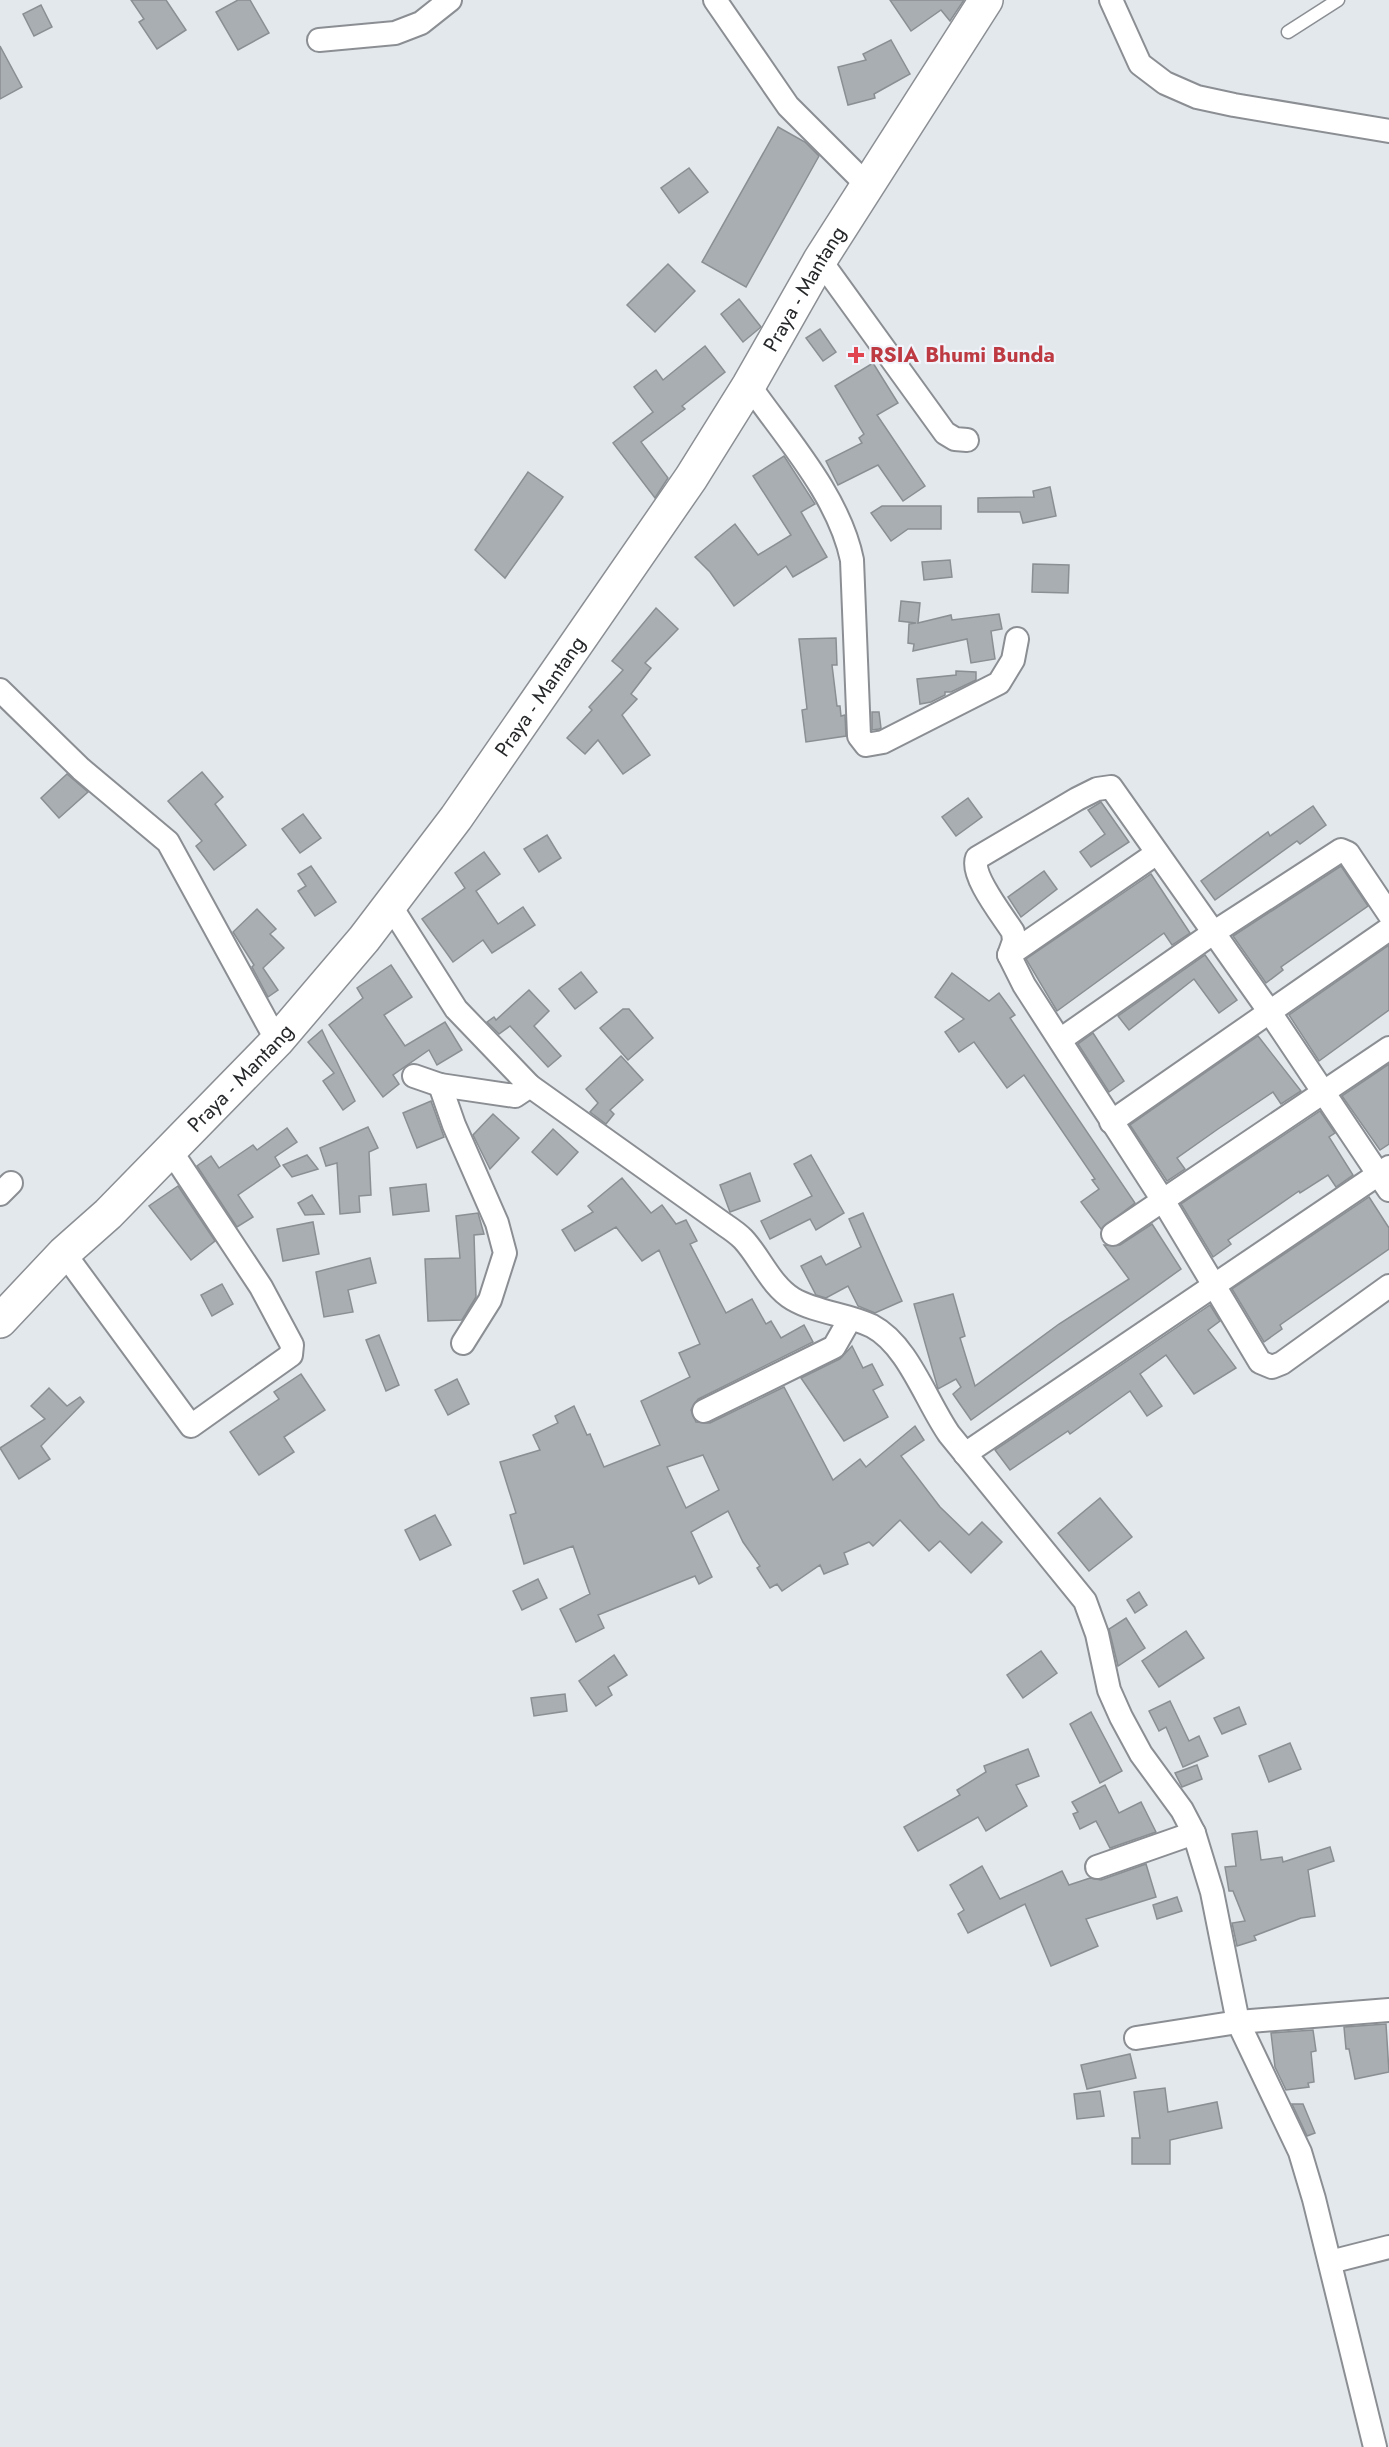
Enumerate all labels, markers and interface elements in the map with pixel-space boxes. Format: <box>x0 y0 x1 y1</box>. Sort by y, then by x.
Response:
street label: Praya - Mantang <box>756 220 853 357</box>
place label: RSIA Bhumi Bunda <box>870 340 1055 370</box>
marker: RSIA Bhumi Bunda <box>847 346 865 364</box>
street label: Praya - Mantang <box>488 630 593 763</box>
street label: Praya - Mantang <box>181 1017 300 1139</box>

